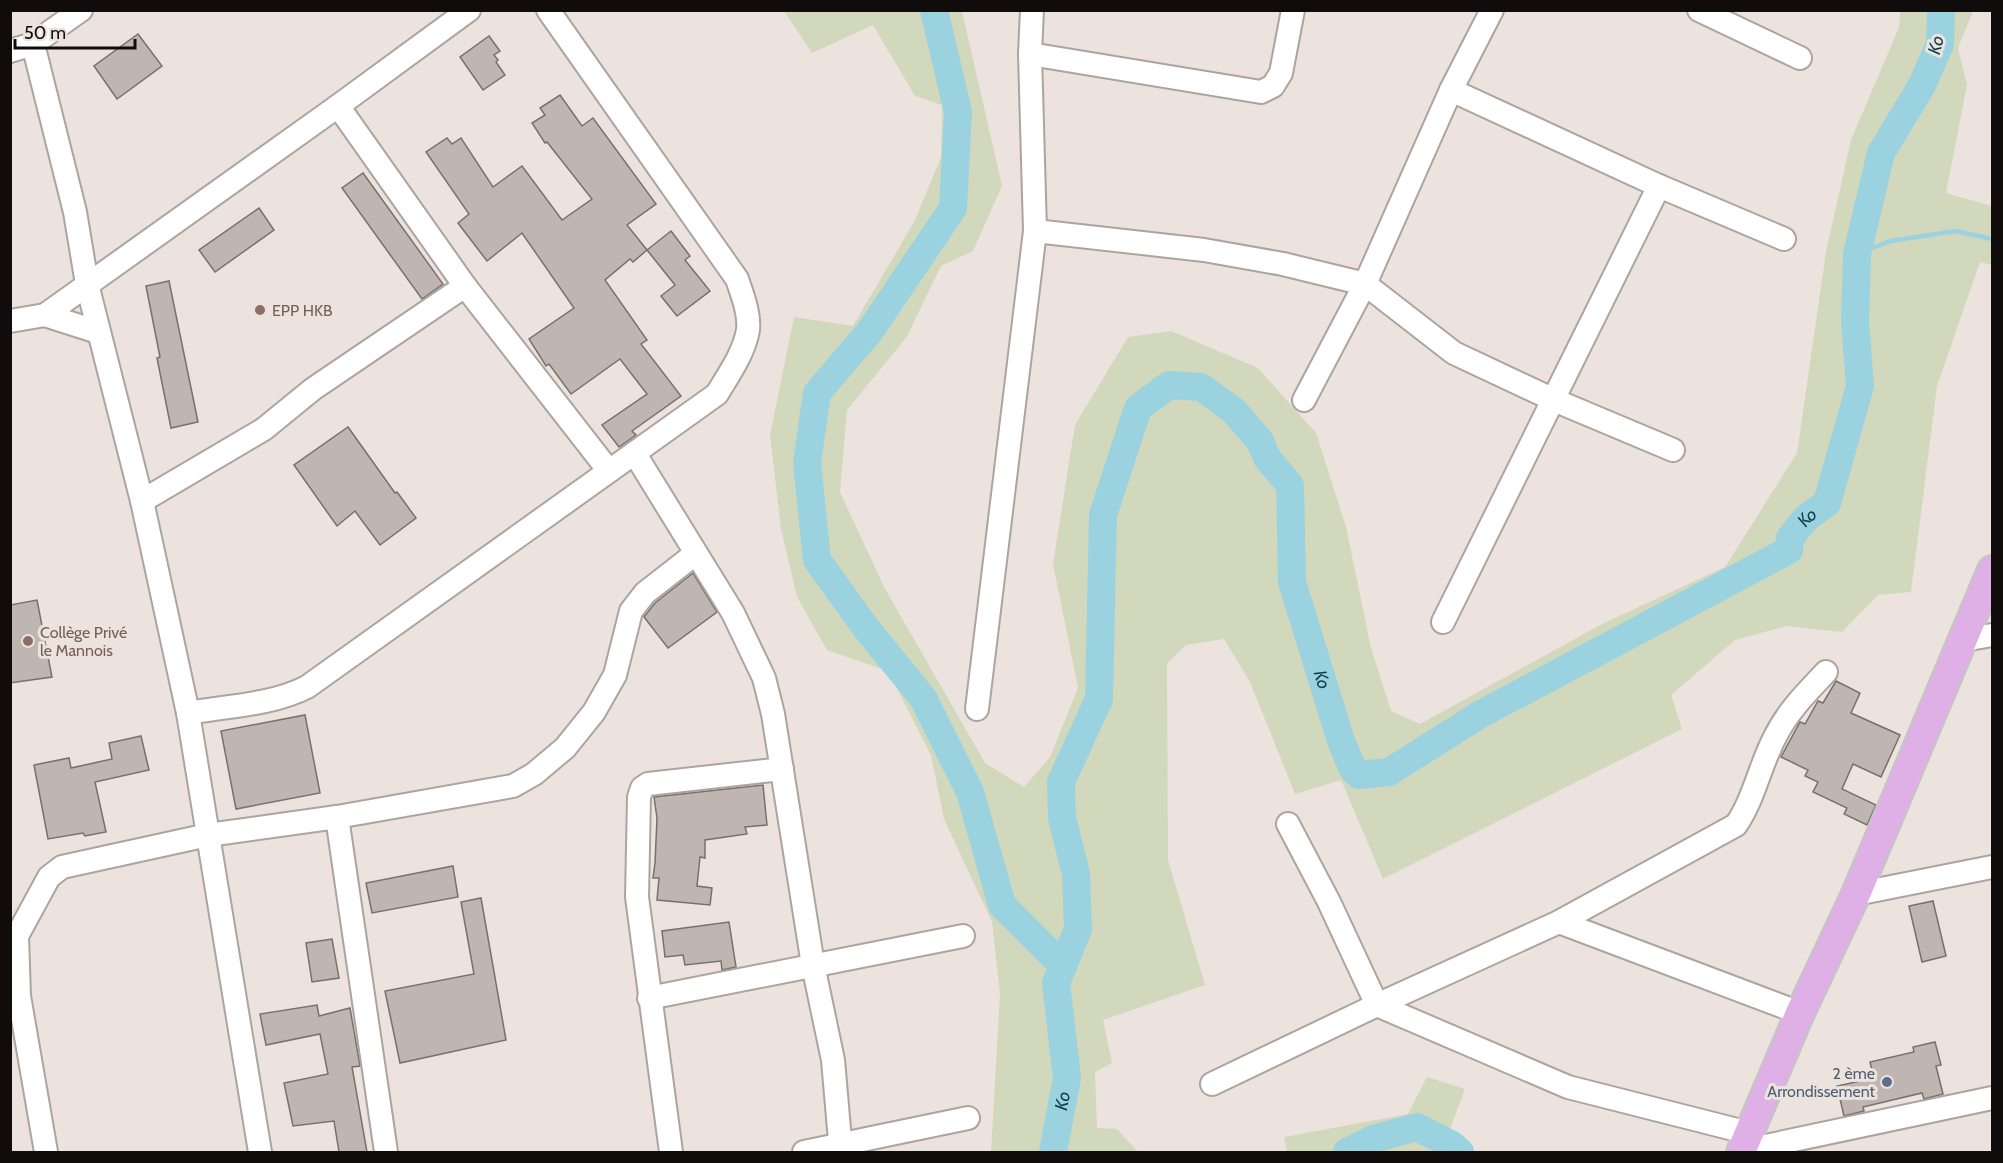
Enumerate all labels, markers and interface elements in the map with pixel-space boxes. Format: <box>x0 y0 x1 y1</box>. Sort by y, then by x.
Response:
scale bar <box>15 12 135 50</box>
text: 50 m <box>24 22 66 44</box>
water label: Ko <box>1923 33 1949 57</box>
place label: EPP HKB <box>272 301 333 320</box>
marker: EPP HKB <box>253 303 267 317</box>
water label: Ko <box>1792 503 1821 531</box>
place label: Collège Privé le Mannois <box>40 623 127 660</box>
marker: Collège Privé le Mannois <box>21 634 35 648</box>
water label: Ko <box>1309 667 1335 692</box>
place label: 2 ème Arrondissement <box>1767 1064 1876 1101</box>
marker: 2 ème Arrondissement <box>1880 1075 1894 1089</box>
water label: Ko <box>1050 1090 1075 1112</box>

